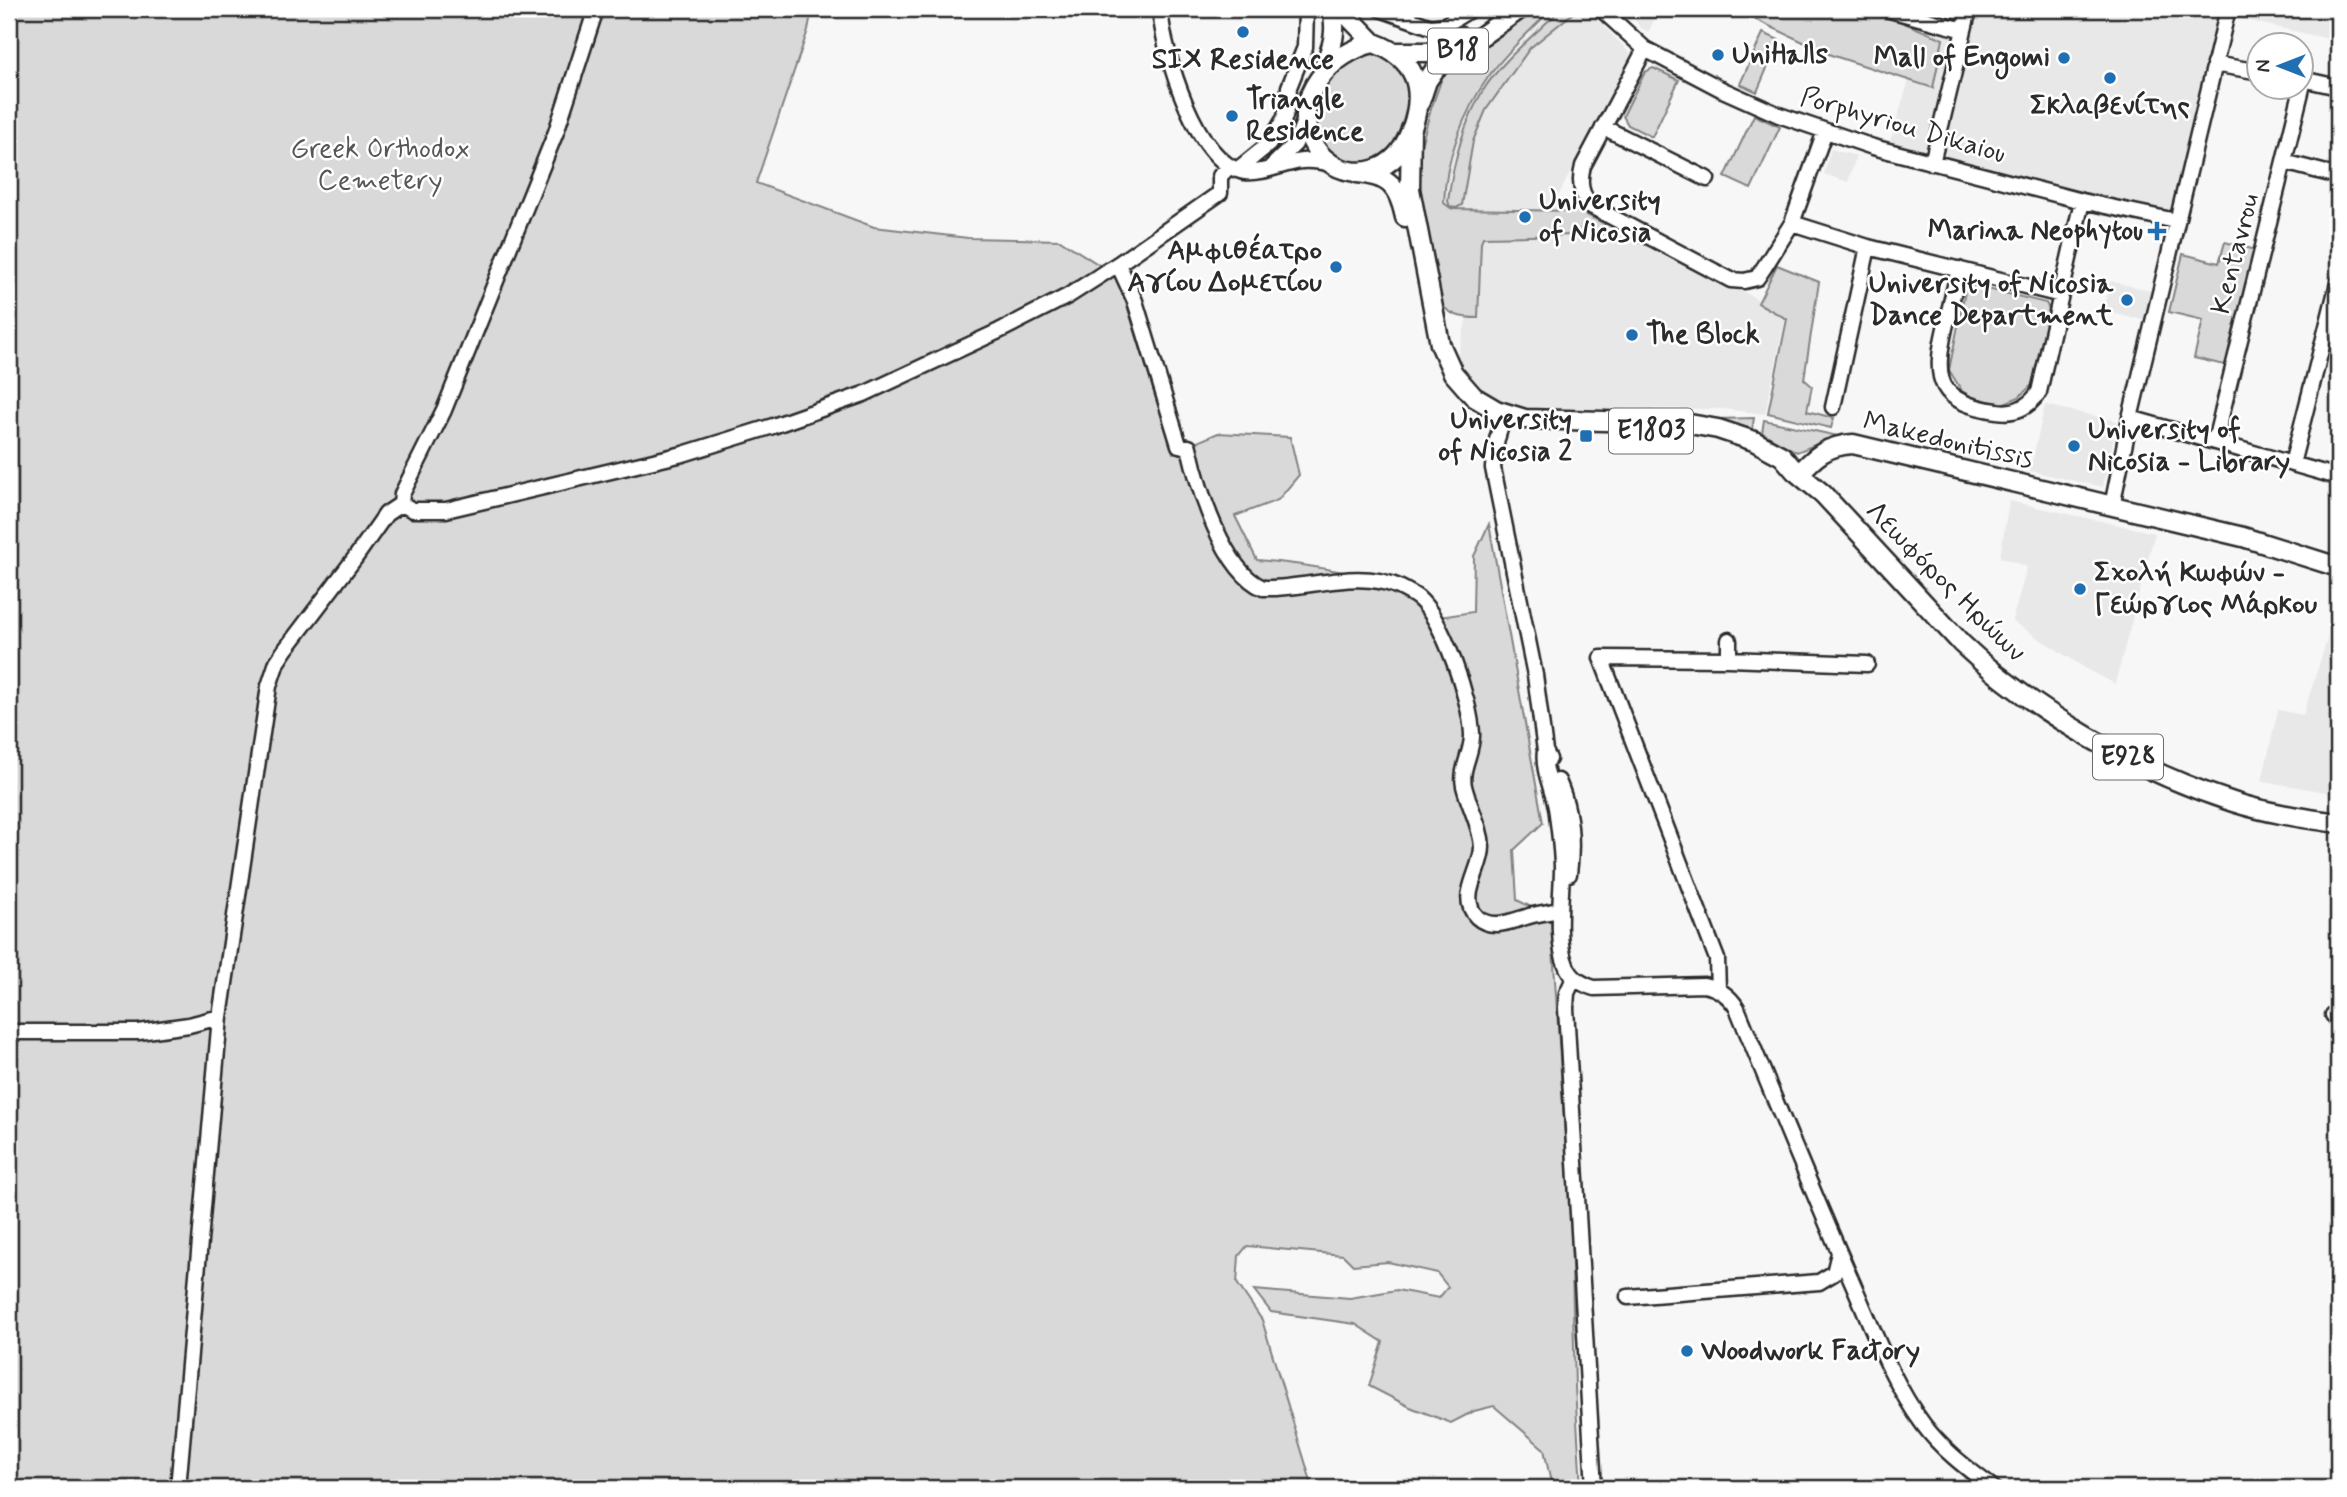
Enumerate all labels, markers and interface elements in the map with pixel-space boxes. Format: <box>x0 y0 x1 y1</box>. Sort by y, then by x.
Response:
marker: SIX Residence <box>1235 24 1251 40</box>
road number: B18 <box>1428 28 1488 74</box>
north arrow <box>2246 32 2316 102</box>
place label: UniHalls <box>1732 37 1828 74</box>
place label: Mall of Engomi <box>1874 40 2050 80</box>
place label: SIX Residence <box>1152 42 1334 79</box>
marker: UniHalls <box>1710 47 1726 63</box>
marker: Mall of Engomi <box>2056 50 2072 66</box>
text: N <box>2252 60 2277 72</box>
marker: Σκλαβενίτης <box>2102 70 2118 86</box>
street label: Porphyriou Dikaiou <box>1796 79 2010 173</box>
place label: Triangle Residence <box>1246 82 1364 151</box>
place label: Σκλαβενίτης <box>2030 88 2190 125</box>
marker: Triangle Residence <box>1224 108 1240 124</box>
park label: Greek Orthodox Cemetery <box>290 131 470 200</box>
place label: University of Nicosia <box>1539 183 1661 252</box>
street label: Kentavrou <box>2203 190 2269 318</box>
marker: University of Nicosia <box>1517 209 1533 225</box>
place label: Marina Neophytou <box>1928 213 2143 250</box>
marker: Marina Neophytou <box>2149 223 2165 239</box>
place label: Αμφιθέατρο Αγίου Δομετίου <box>1128 232 1322 302</box>
marker: Αμφιθέατρο Αγίου Δομετίου <box>1328 259 1344 275</box>
place label: University of Nicosia Dance Department <box>1869 266 2114 335</box>
marker: University of Nicosia Dance Department <box>2119 292 2135 308</box>
place label: The Block <box>1646 317 1760 354</box>
marker: The Block <box>1624 327 1640 343</box>
place label: University of Nicosia 2 <box>1438 402 1572 471</box>
street label: Makedonitissis <box>1859 403 2037 479</box>
road number: E1803 <box>1609 408 1693 453</box>
place label: University of Nicosia - Library <box>2088 412 2290 481</box>
marker: University of Nicosia 2 <box>1578 428 1594 444</box>
marker: University of Nicosia - Library <box>2066 438 2082 454</box>
street label: Λεωφόρος Ηρώων <box>1857 494 2033 670</box>
place label: Σχολή Κωφών - Γεώργιος Μάρκου <box>2094 555 2317 624</box>
marker: Σχολή Κωφών - Γεώργιος Μάρκου <box>2072 581 2088 597</box>
road number: E928 <box>2093 734 2163 779</box>
place label: Woodwork Factory <box>1701 1333 1920 1370</box>
marker: Woodwork Factory <box>1679 1343 1695 1359</box>

